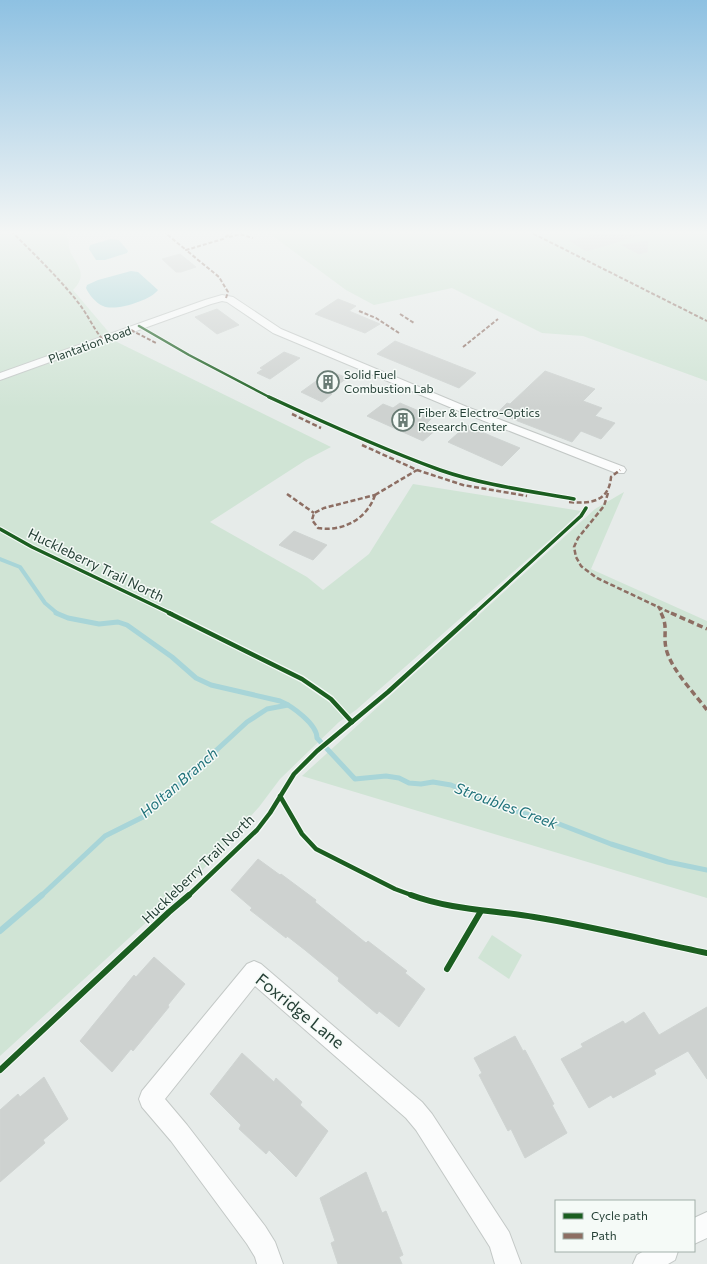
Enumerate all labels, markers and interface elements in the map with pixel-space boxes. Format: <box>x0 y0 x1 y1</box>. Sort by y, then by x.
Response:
street label: Plantation Road <box>46 323 133 366</box>
place label: Solid Fuel Combustion Lab <box>344 367 434 395</box>
building icon: Solid Fuel Combustion Lab <box>315 369 341 395</box>
place label: Fiber & Electro-Optics Research Center <box>418 405 540 433</box>
building icon: Fiber & Electro-Optics Research Center <box>390 407 416 433</box>
street label: Huckleberry Trail North <box>25 524 167 605</box>
water label: Holtan Branch <box>136 743 221 821</box>
water label: Stroubles Creek <box>452 778 561 832</box>
street label: Huckleberry Trail North <box>138 811 257 927</box>
street label: Foxridge Lane <box>252 969 349 1053</box>
legend <box>555 1200 695 1252</box>
text: Cycle path <box>591 1208 648 1222</box>
text: Path <box>591 1228 617 1242</box>

